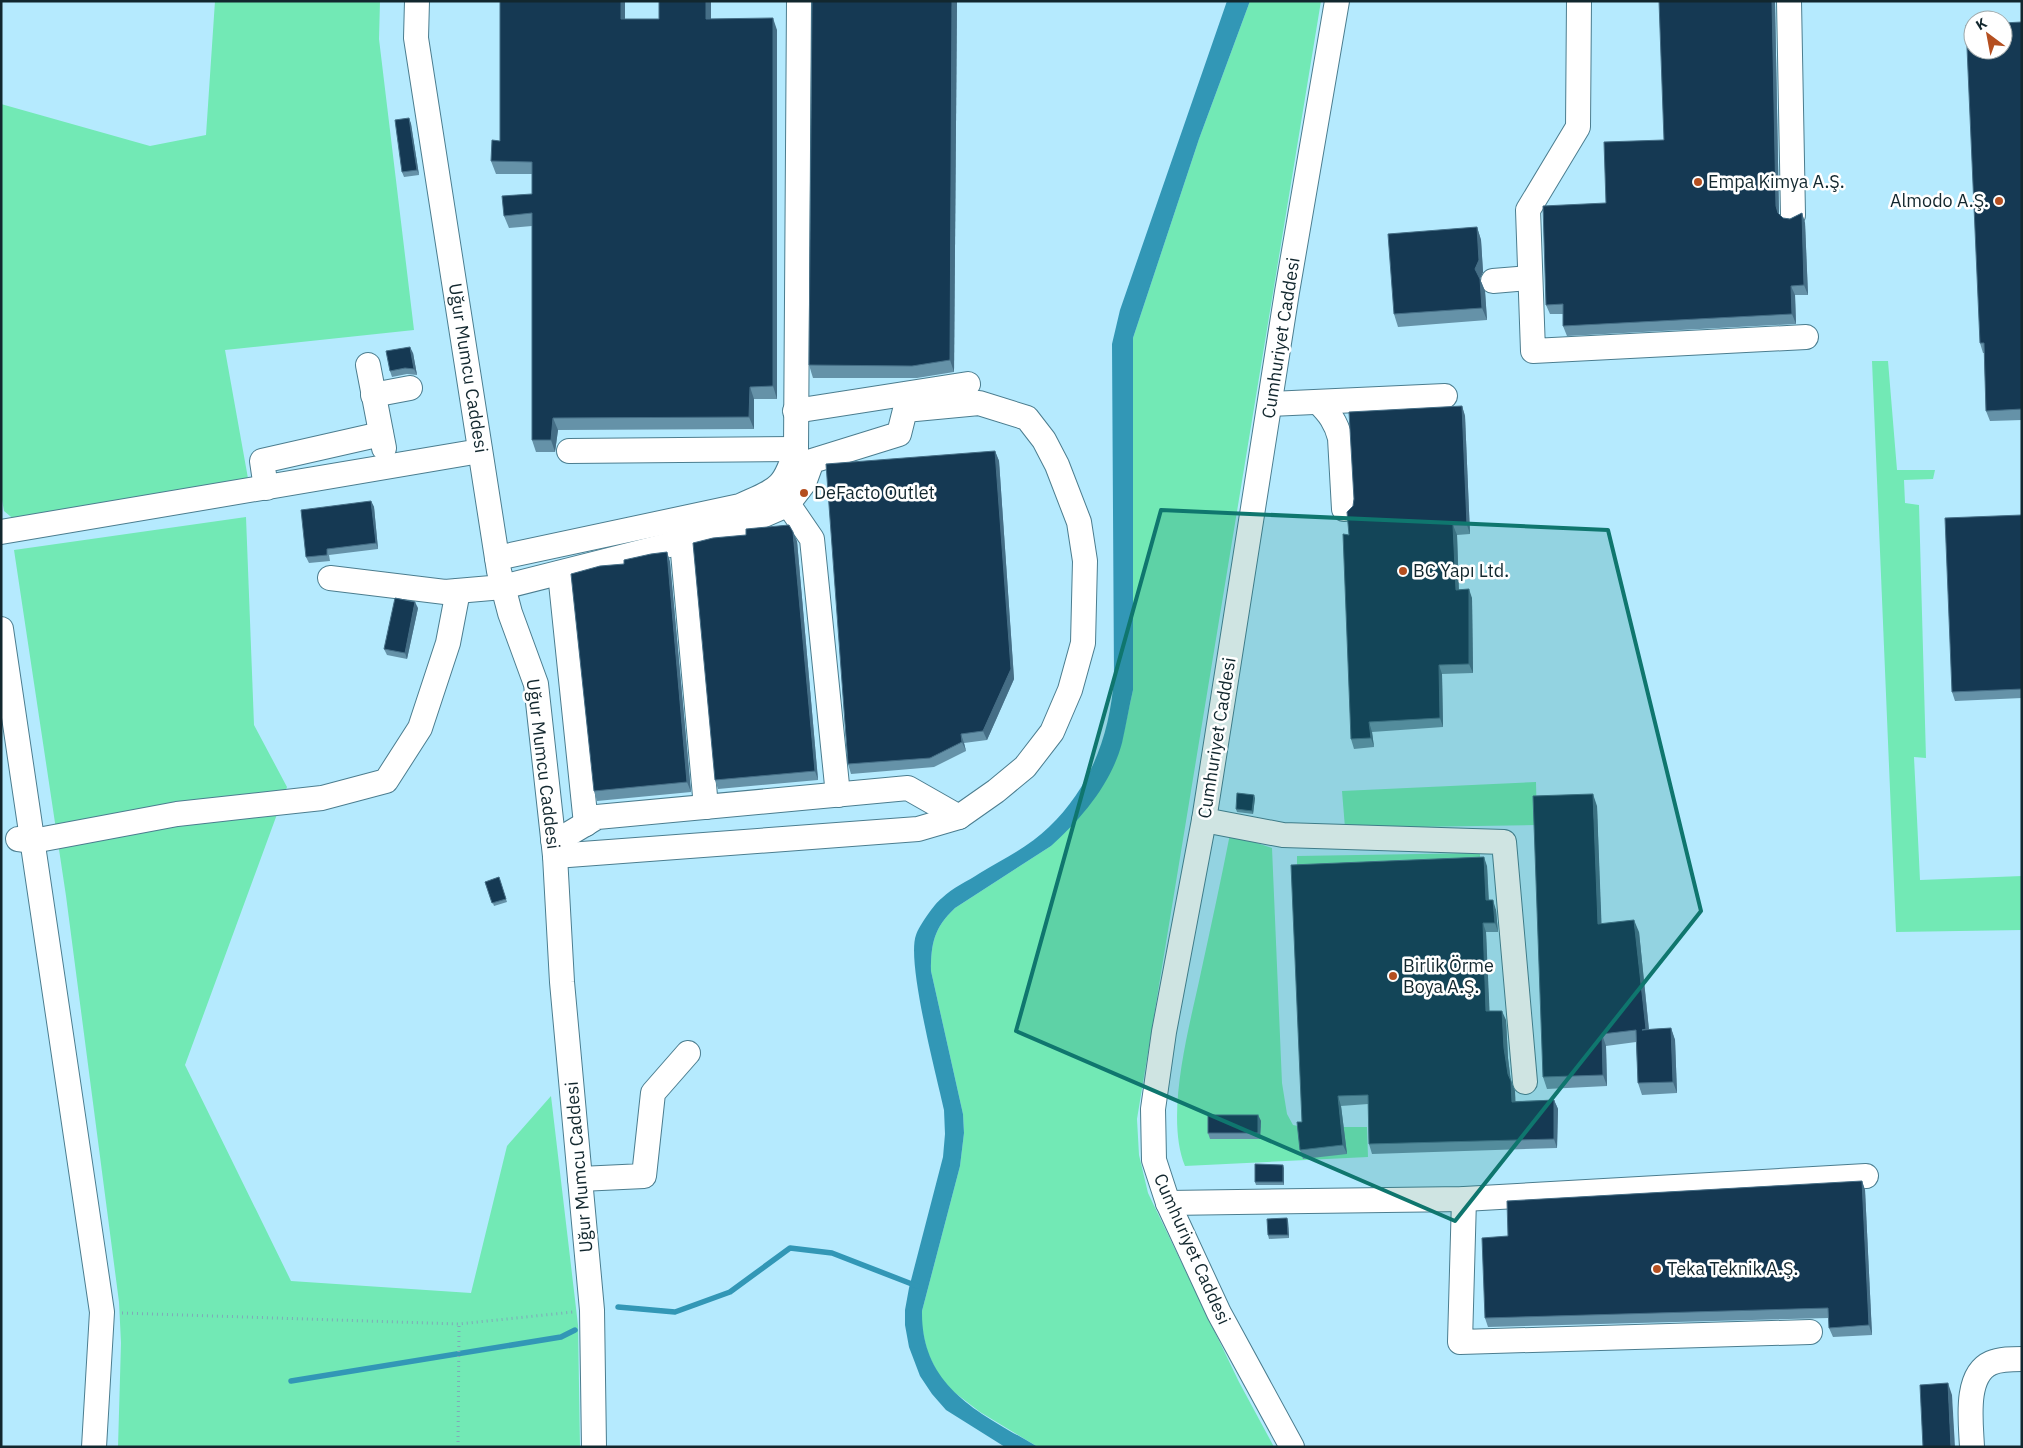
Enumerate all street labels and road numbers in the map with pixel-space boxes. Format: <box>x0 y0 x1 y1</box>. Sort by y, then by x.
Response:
street label: Cumhuriyet Caddesi <box>1256 256 1305 420</box>
street label: Uğur Mumcu Caddesi <box>444 281 493 454</box>
street label: Cumhuriyet Caddesi <box>1192 656 1241 820</box>
street label: Uğur Mumcu Caddesi <box>522 677 565 850</box>
street label: Uğur Mumcu Caddesi <box>560 1081 597 1253</box>
street label: Cumhuriyet Caddesi <box>1149 1170 1236 1328</box>

